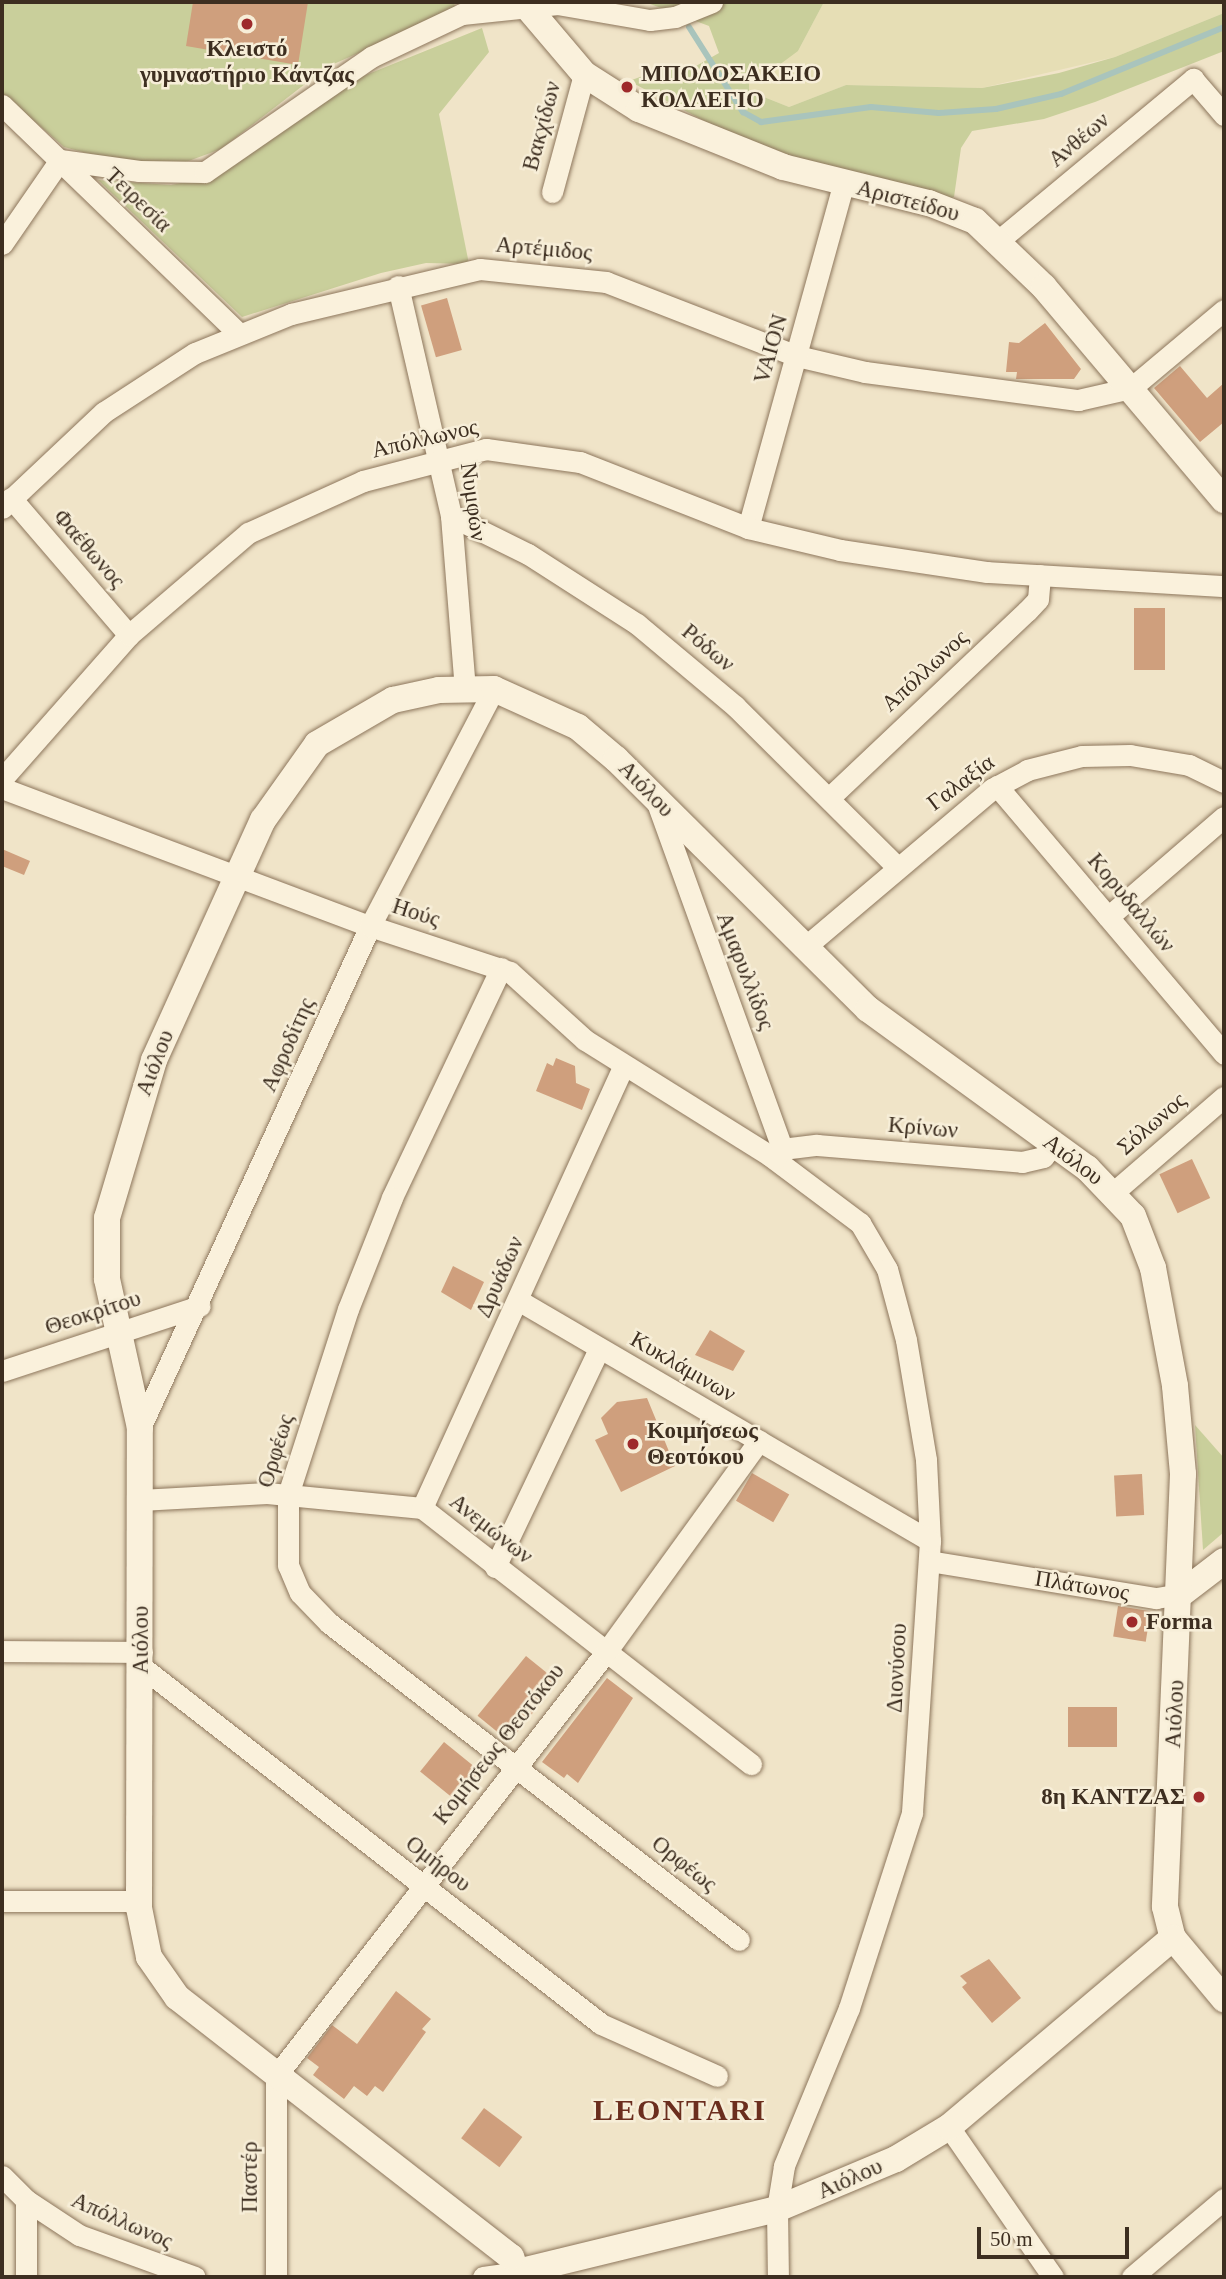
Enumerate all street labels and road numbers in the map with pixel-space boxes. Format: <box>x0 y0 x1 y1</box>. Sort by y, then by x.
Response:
street label: Βακχίδων <box>517 78 567 174</box>
street label: Ανθέων <box>1043 106 1115 174</box>
street label: Tειρεσία <box>99 162 177 238</box>
street label: Αριστείδου <box>853 174 963 228</box>
street label: Αρτέμιδος <box>495 231 593 267</box>
street label: VAION <box>748 311 794 387</box>
street label: Απόλλωνος <box>369 413 481 465</box>
street label: Νυμφών <box>454 461 492 543</box>
street label: Φαέθωνος <box>47 504 131 594</box>
street label: Ρόδων <box>676 618 740 678</box>
street label: Απόλλωνος <box>876 624 974 718</box>
street label: Γαλαξία <box>922 749 1000 817</box>
street label: Αιόλου <box>612 755 680 823</box>
street label: Κορυδαλλών <box>1081 848 1181 958</box>
street label: Ηούς <box>389 892 443 934</box>
street label: Αμαρυλλίδος <box>710 908 780 1034</box>
street label: Αφροδίτης <box>255 994 321 1096</box>
street label: Αιόλου <box>130 1026 180 1100</box>
street label: Σόλωνος <box>1112 1087 1192 1161</box>
street label: Κρίνων <box>887 1111 959 1145</box>
street label: Αιόλου <box>1037 1128 1109 1192</box>
street label: Δρυάδων <box>470 1232 530 1322</box>
street label: Θεοκρίτου <box>42 1285 144 1341</box>
street label: Κυκλάμινων <box>625 1326 741 1408</box>
street label: Ορφέως <box>252 1411 300 1491</box>
street label: Ανεμώνων <box>444 1488 538 1570</box>
street label: Πλάτωνος <box>1033 1565 1131 1607</box>
street label: Αιόλου <box>127 1606 155 1674</box>
street label: Διονύσου <box>881 1623 913 1713</box>
street label: Κομήσεως Θεοτόκου <box>427 1658 571 1830</box>
street label: Αιόλου <box>1159 1679 1191 1749</box>
street label: Ομήρου <box>400 1830 476 1898</box>
street label: Ορφέως <box>646 1830 722 1898</box>
street label: Παστέρ <box>236 2141 264 2213</box>
street label: Αιόλου <box>813 2152 887 2206</box>
street label: Απόλλωνος <box>67 2186 177 2256</box>

